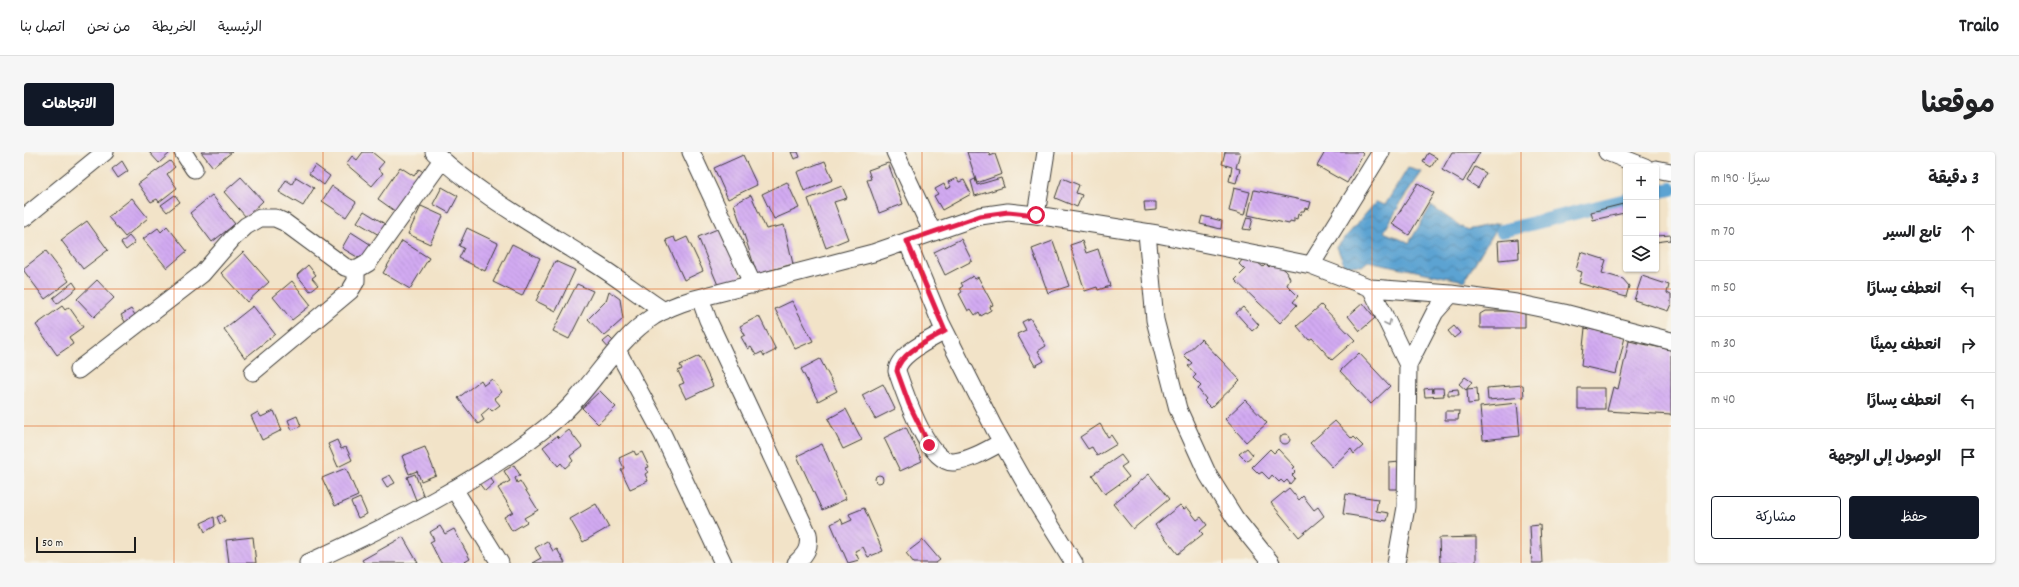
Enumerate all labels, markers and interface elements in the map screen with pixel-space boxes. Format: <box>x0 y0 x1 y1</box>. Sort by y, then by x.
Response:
text: Trailo <box>1959 14 1999 41</box>
text: اتصل بنا <box>20 18 65 38</box>
text: من نحن <box>87 18 130 38</box>
text: الخريطة <box>152 18 196 38</box>
text: الرئيسية <box>218 18 262 38</box>
button: الاتجاهات <box>24 83 114 126</box>
text: موقعنا <box>1921 87 1995 127</box>
map controls <box>1623 164 1659 272</box>
button: + <box>1623 164 1659 200</box>
text: 3 دقيقة <box>1928 168 1979 192</box>
text: سيرًا · 190 m <box>1711 170 1770 189</box>
button: − <box>1623 200 1659 236</box>
route start <box>1027 206 1045 224</box>
icon: ahead <box>1957 222 1979 244</box>
text: 70 m <box>1711 223 1735 242</box>
text: تابع السير <box>1884 223 1941 245</box>
button: layers <box>1623 236 1659 272</box>
icon: left <box>1957 278 1979 300</box>
text: 50 m <box>1711 279 1736 298</box>
text: انعطف يسارًا <box>1867 279 1941 301</box>
one-way arrow <box>1383 319 1391 326</box>
icon: right <box>1957 334 1979 356</box>
text: 30 m <box>1711 335 1736 354</box>
text: انعطف يمينًا <box>1871 335 1941 357</box>
icon: left <box>1957 390 1979 412</box>
text: 40 m <box>1711 391 1735 410</box>
text: انعطف يسارًا <box>1867 391 1941 413</box>
route end <box>920 436 938 454</box>
icon: arrive <box>1957 446 1979 468</box>
text: الوصول إلى الوجهة <box>1829 447 1941 469</box>
button: مشاركة <box>1711 496 1841 539</box>
button: حفظ <box>1849 496 1979 539</box>
scale bar <box>36 535 136 554</box>
text: 50 m <box>42 536 63 552</box>

